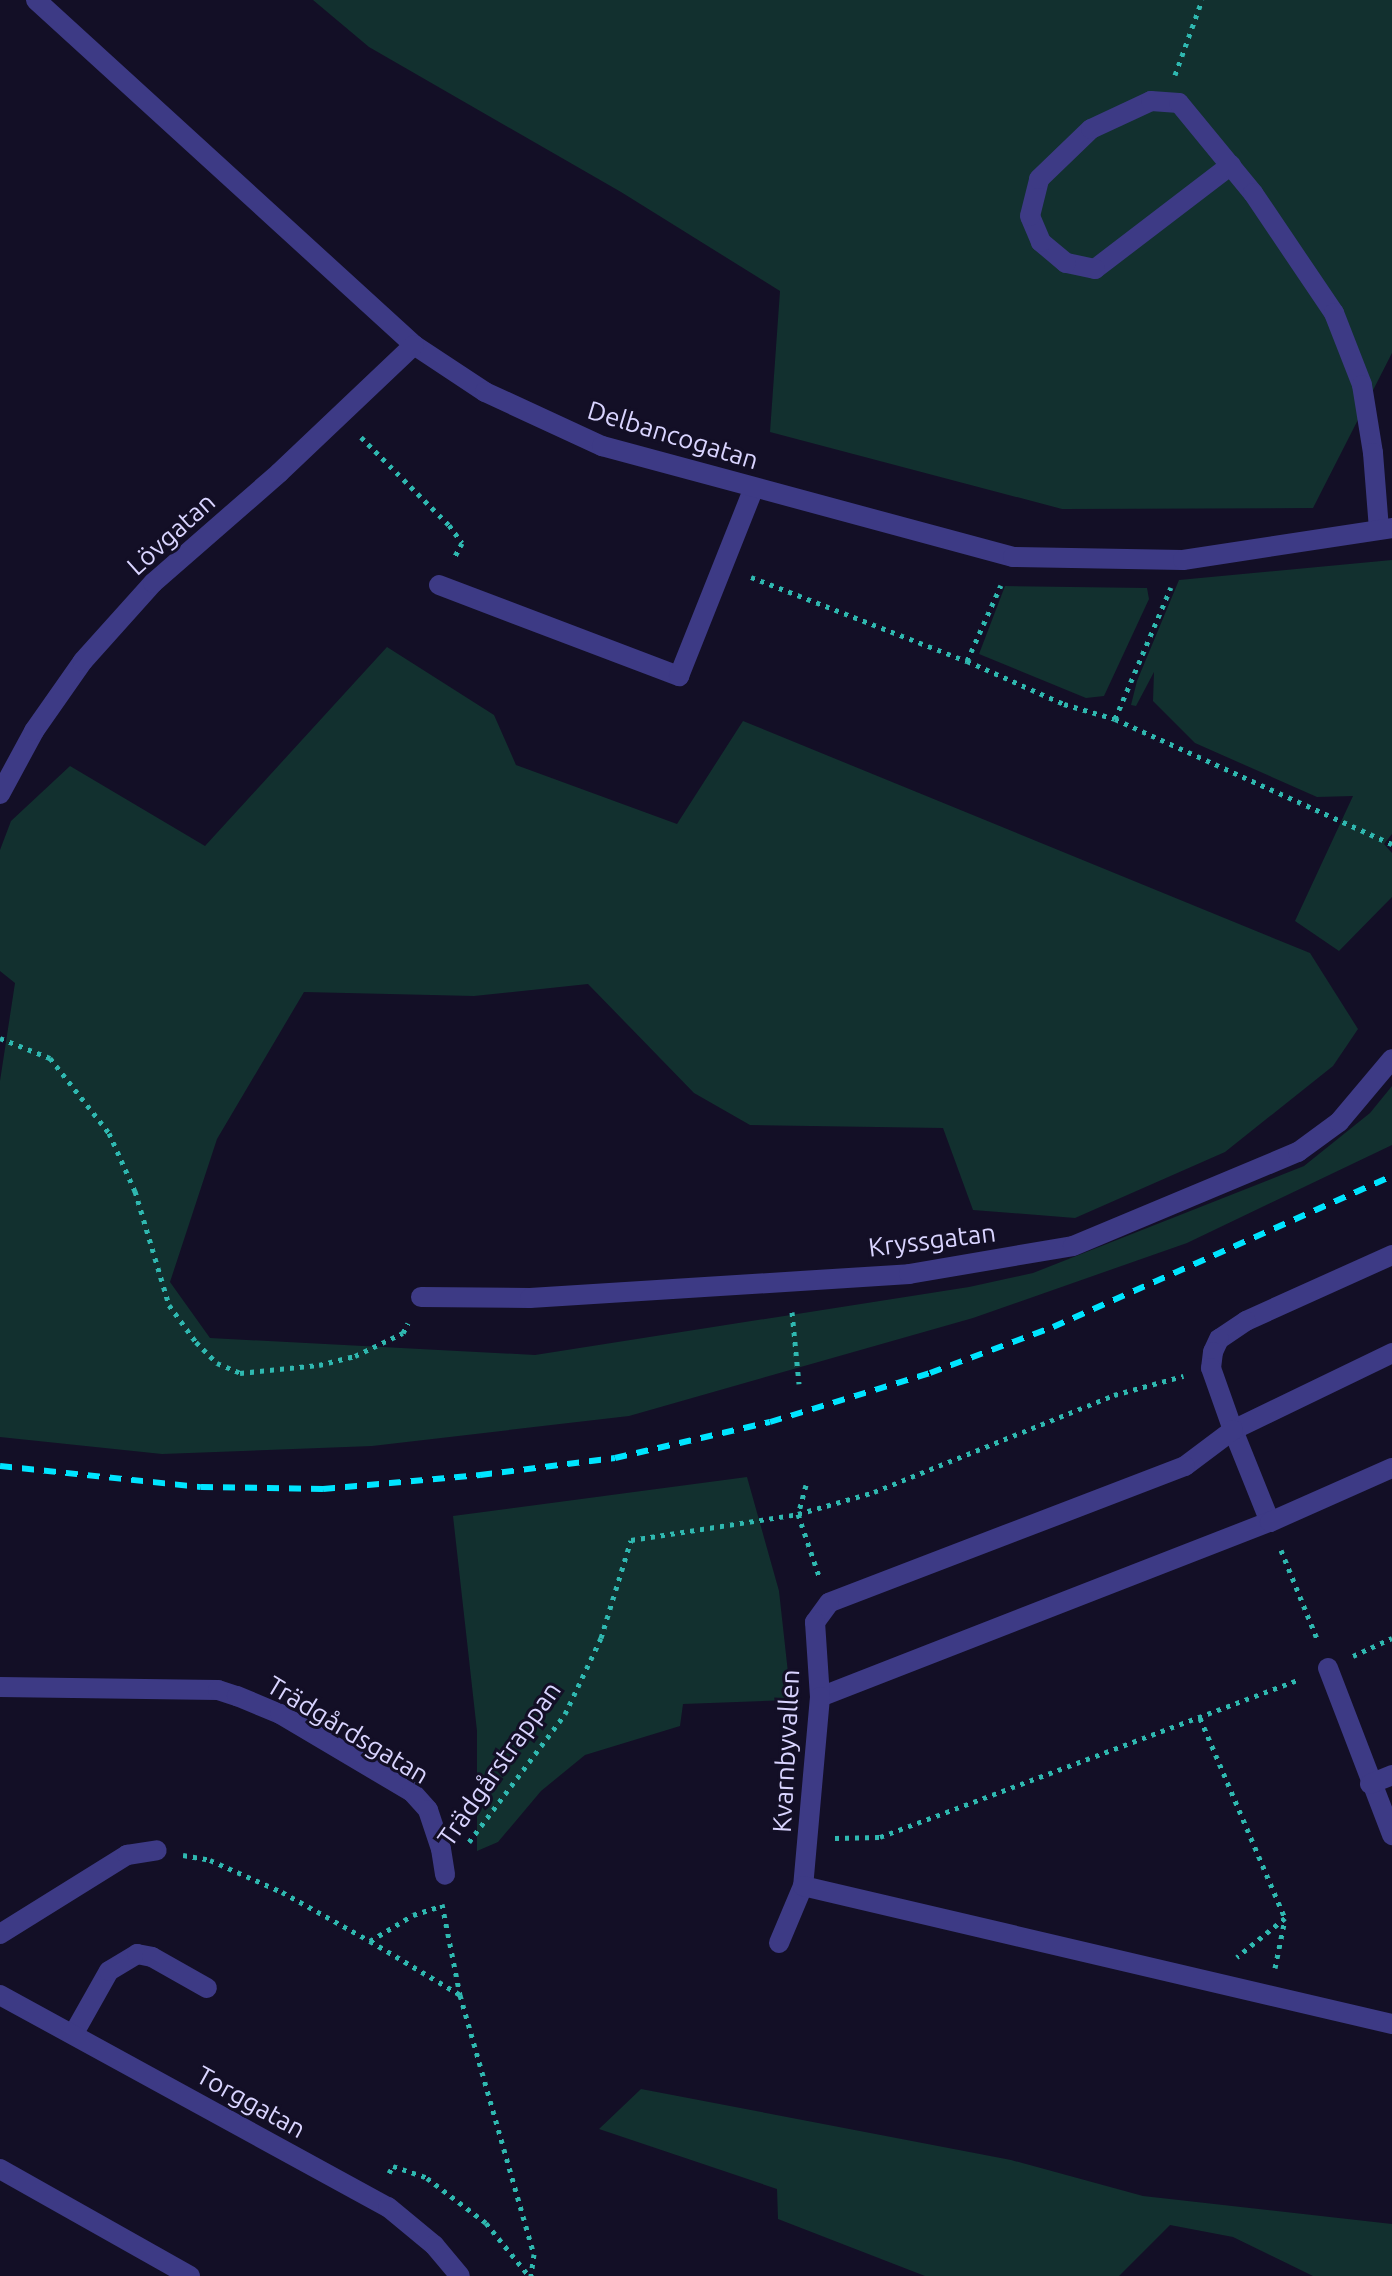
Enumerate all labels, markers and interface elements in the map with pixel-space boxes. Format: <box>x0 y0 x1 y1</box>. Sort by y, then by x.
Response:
street label: Delbancogatan <box>584 394 762 476</box>
street label: Lövgatan <box>121 486 221 582</box>
street label: Kryssgatan <box>867 1217 997 1263</box>
street label: Trädgårdsgatan <box>261 1669 435 1791</box>
street label: Kvarnbyvallen <box>766 1669 806 1833</box>
street label: Trädgårstrappan <box>431 1676 567 1852</box>
street label: Torggatan <box>191 2059 311 2145</box>

